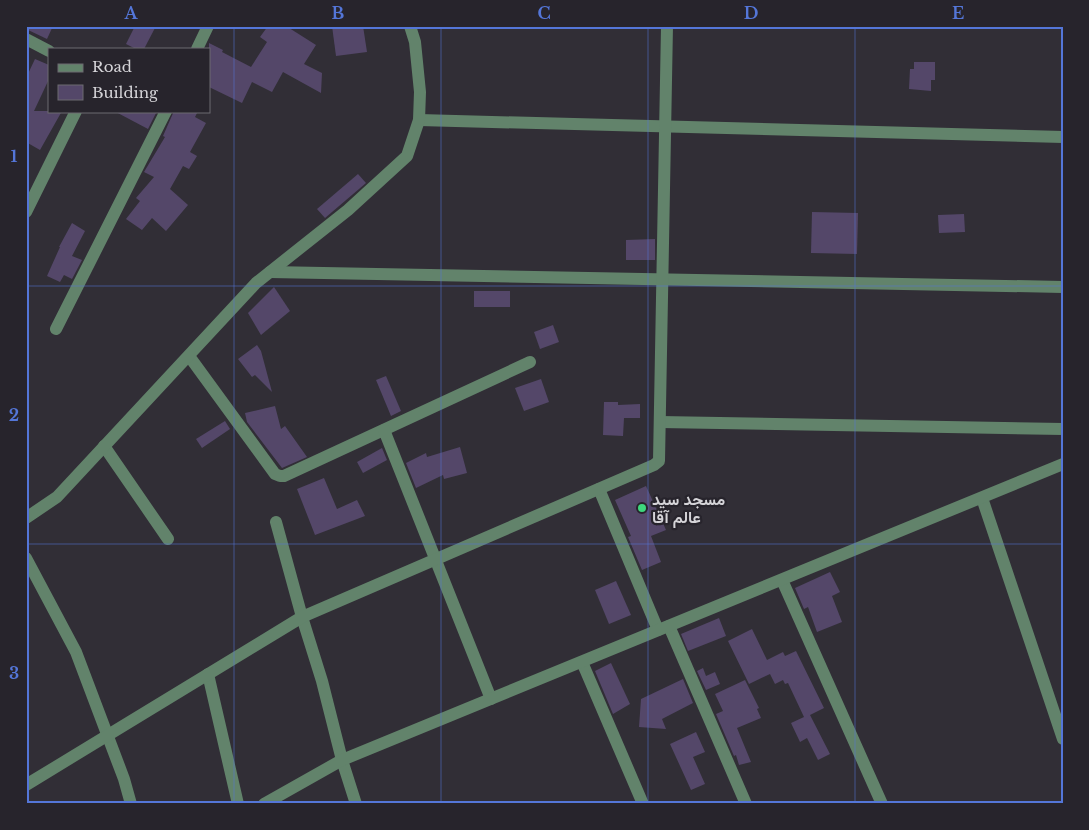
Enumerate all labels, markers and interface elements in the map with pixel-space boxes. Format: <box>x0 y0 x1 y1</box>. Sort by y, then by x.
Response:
text: A <box>124 3 139 23</box>
text: B <box>332 3 345 23</box>
text: C <box>537 3 551 23</box>
text: D <box>744 3 758 23</box>
text: E <box>952 3 964 23</box>
legend <box>48 48 210 112</box>
text: Road <box>92 57 132 76</box>
text: Building <box>92 83 159 102</box>
text: 1 <box>11 146 18 166</box>
text: 2 <box>9 405 19 425</box>
place label: مسجد سید عالم آقا <box>652 489 726 528</box>
marker: مسجد سید عالم آقا <box>636 502 648 514</box>
text: 3 <box>9 663 19 683</box>

